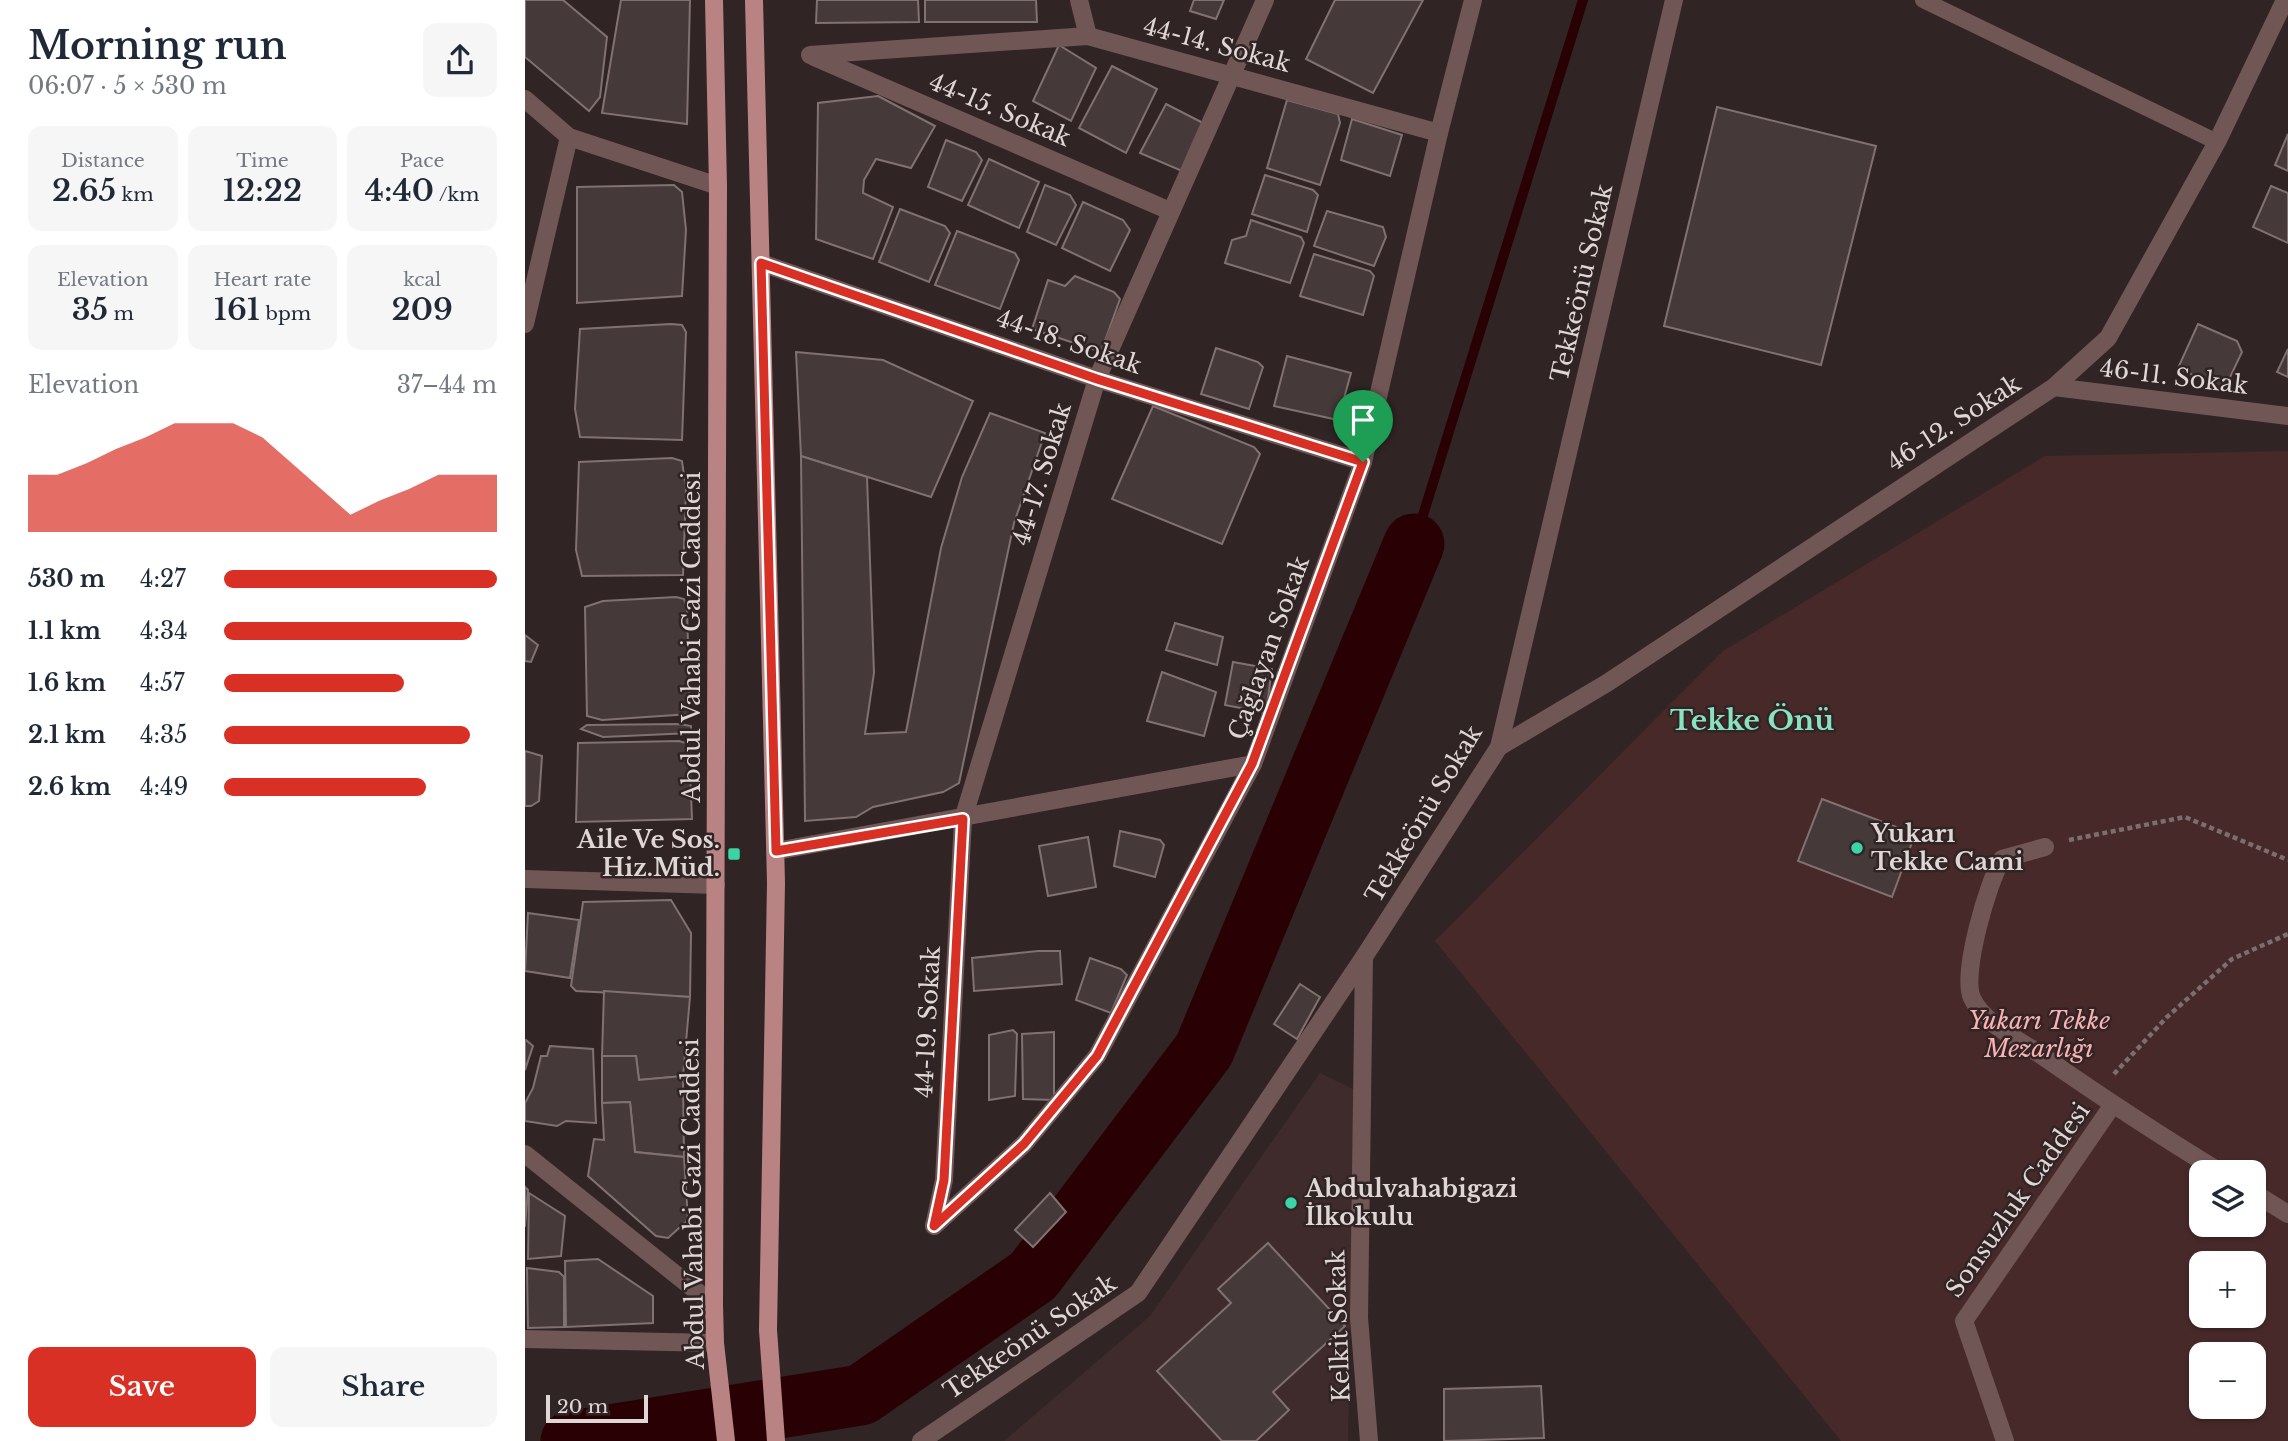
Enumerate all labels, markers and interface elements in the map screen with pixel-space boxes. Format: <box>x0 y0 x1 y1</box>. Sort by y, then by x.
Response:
street label: 44-14. Sokak <box>1140 11 1294 78</box>
text: Morning run <box>28 22 287 69</box>
button: share <box>423 23 497 97</box>
street label: 44-15. Sokak <box>925 67 1075 152</box>
text: 06:07 · 5 × 530 m <box>28 72 227 100</box>
text: Distance <box>61 149 145 172</box>
text: Time <box>236 149 289 172</box>
text: Pace <box>400 149 444 172</box>
text: 2.65 <box>52 172 116 209</box>
text: 12:22 <box>223 172 302 209</box>
text: 4:40 <box>365 172 434 209</box>
street label: Tekkeönü Sokak <box>1545 181 1618 385</box>
text: km <box>116 183 154 206</box>
text: /km <box>434 183 479 206</box>
text: Elevation <box>57 268 149 291</box>
text: Heart rate <box>214 268 311 291</box>
text: kcal <box>403 268 441 291</box>
text: 35 <box>72 291 108 328</box>
text: 161 <box>214 291 260 328</box>
text: 209 <box>391 291 453 328</box>
text: m <box>108 302 134 325</box>
text: bpm <box>260 302 311 325</box>
street label: 44-18. Sokak <box>993 303 1146 380</box>
street label: 46-11. Sokak <box>2098 353 2250 400</box>
street label: 46-12. Sokak <box>1882 369 2026 477</box>
text: Elevation <box>28 371 139 399</box>
text: 37–44 m <box>397 371 497 399</box>
pin <box>1333 390 1393 462</box>
street label: 44-17. Sokak <box>1006 399 1077 549</box>
icon: arrive <box>1344 401 1382 439</box>
street label: Abdul Vahabi Gazi Caddesi <box>677 471 706 804</box>
street label: Çağlayan Sokak <box>1222 552 1315 744</box>
text: 530 m <box>28 565 105 593</box>
text: 4:27 <box>140 565 186 593</box>
text: 1.1 km <box>28 617 101 645</box>
text: 4:34 <box>140 617 188 645</box>
text: 1.6 km <box>28 669 106 697</box>
text: 4:57 <box>140 669 185 697</box>
district label: Tekke Önü <box>1670 703 1834 738</box>
street label: Tekkeönü Sokak <box>1359 719 1488 908</box>
text: 2.1 km <box>28 721 106 749</box>
text: 4:35 <box>140 721 187 749</box>
text: 2.6 km <box>28 773 111 801</box>
text: 4:49 <box>140 773 188 801</box>
place label: Yukarı Tekke Cami <box>1870 819 2024 876</box>
place label: Aile Ve Sos. Hiz.Müd. <box>576 825 720 882</box>
marker: Yukarı Tekke Cami <box>1849 840 1865 856</box>
marker: Aile Ve Sos. Hiz.Müd. <box>726 846 742 862</box>
street label: 44-19. Sokak <box>909 945 946 1099</box>
park label: Yukarı Tekke Mezarlığı <box>1968 1006 2110 1063</box>
street label: Abdul Vahabi Gazi Caddesi <box>675 1038 710 1371</box>
street label: Sonsuzluk Caddesi <box>1939 1097 2096 1303</box>
map controls <box>2189 1160 2266 1419</box>
button: layers <box>2189 1160 2266 1237</box>
place label: Abdulvahabigazi İlkokulu <box>1304 1174 1518 1231</box>
marker: Abdulvahabigazi İlkokulu <box>1283 1195 1299 1211</box>
street label: Kelkit Sokak <box>1321 1249 1356 1403</box>
button: + <box>2189 1251 2266 1328</box>
street label: Tekkeönü Sokak <box>938 1268 1122 1405</box>
button: − <box>2189 1342 2266 1419</box>
button: Save <box>28 1347 256 1427</box>
button: Share <box>270 1347 497 1427</box>
scale bar <box>546 1392 647 1424</box>
text: 20 m <box>557 1395 608 1418</box>

